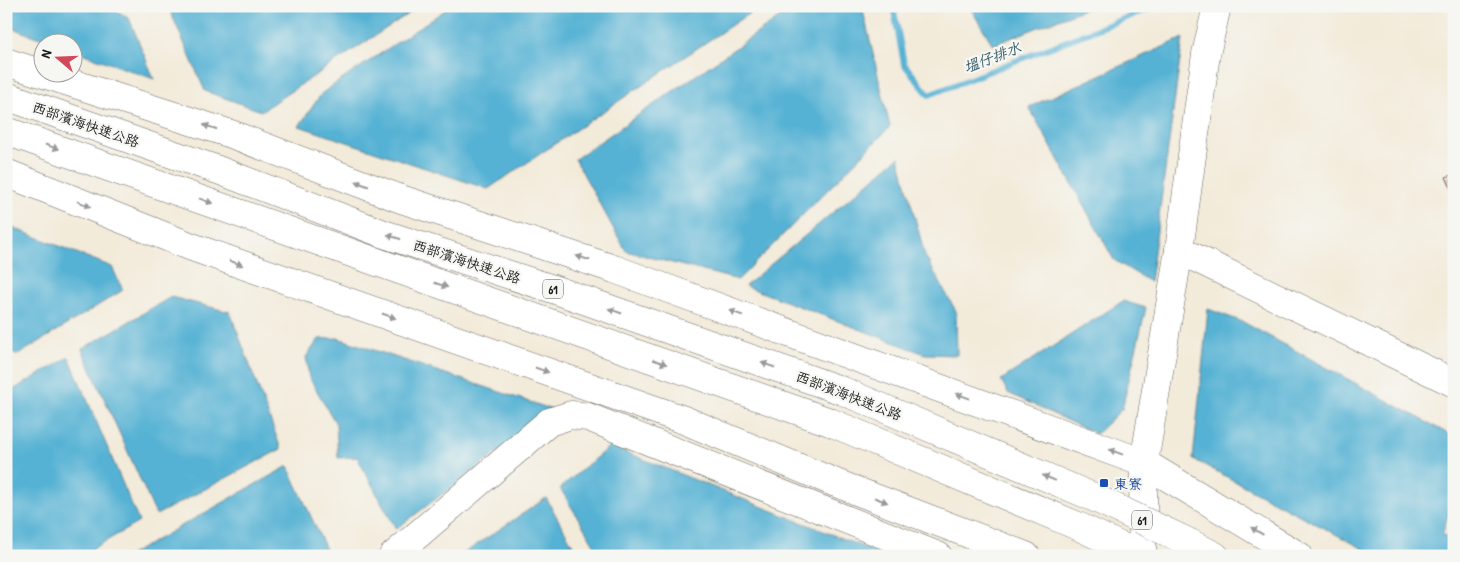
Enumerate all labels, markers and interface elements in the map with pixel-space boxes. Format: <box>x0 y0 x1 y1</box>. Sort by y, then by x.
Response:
north arrow <box>32 32 82 82</box>
water label: 塭仔排水 <box>960 36 1025 78</box>
text: N <box>35 46 56 60</box>
street label: 西部濱海快速公路 <box>30 97 142 151</box>
one-way arrow <box>203 123 218 130</box>
one-way arrow <box>45 144 60 151</box>
one-way arrow <box>355 180 370 187</box>
one-way arrow <box>198 198 213 205</box>
one-way arrow <box>77 201 91 209</box>
one-way arrow <box>387 233 402 240</box>
street label: 西部濱海快速公路 <box>411 235 523 287</box>
one-way arrow <box>575 254 590 262</box>
one-way arrow <box>228 259 243 267</box>
road number: 61 <box>543 280 563 298</box>
one-way arrow <box>434 281 449 289</box>
one-way arrow <box>607 306 622 314</box>
one-way arrow <box>728 309 743 316</box>
one-way arrow <box>382 312 397 320</box>
one-way arrow <box>653 359 668 366</box>
one-way arrow <box>760 361 775 369</box>
street label: 西部濱海快速公路 <box>793 366 905 424</box>
one-way arrow <box>535 367 550 374</box>
one-way arrow <box>955 392 970 400</box>
one-way arrow <box>1108 448 1123 455</box>
one-way arrow <box>1041 473 1056 481</box>
place label: 東寮 <box>1114 474 1142 493</box>
marker: 東寮 <box>1098 477 1110 489</box>
one-way arrow <box>874 497 888 505</box>
road number: 61 <box>1132 510 1152 530</box>
one-way arrow <box>1251 526 1264 535</box>

